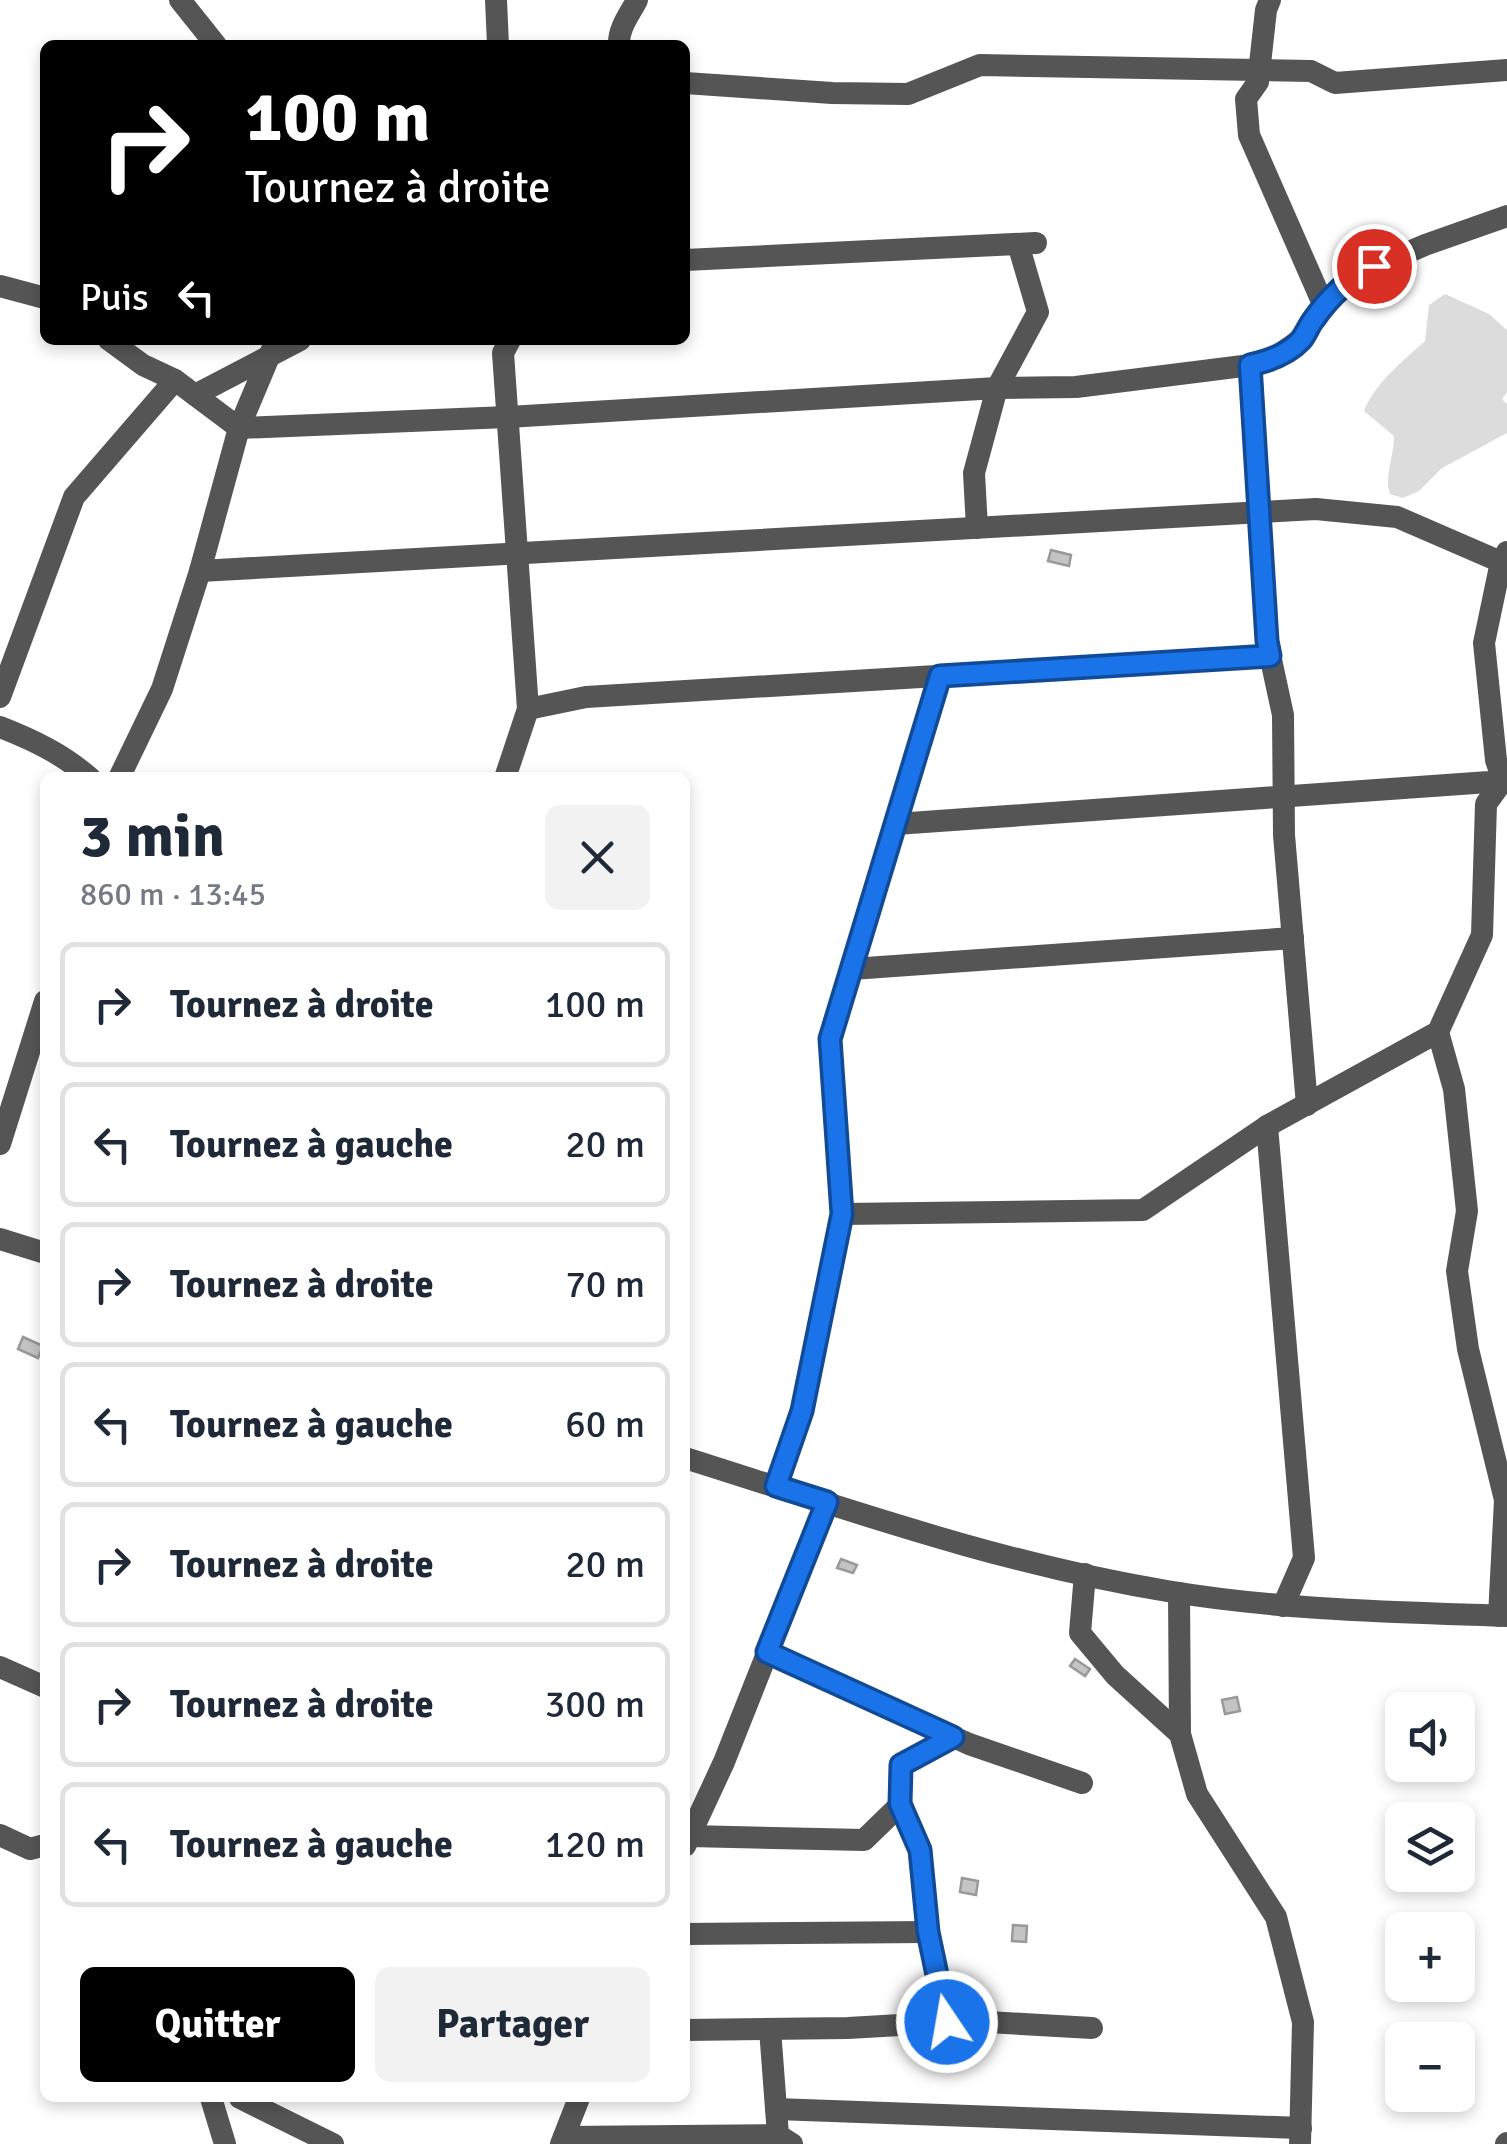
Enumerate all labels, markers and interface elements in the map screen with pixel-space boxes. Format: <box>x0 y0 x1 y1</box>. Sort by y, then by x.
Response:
text: 100 m <box>245 74 430 160</box>
icon: right <box>80 80 210 210</box>
text: Tournez à droite <box>245 160 551 215</box>
pin <box>1332 224 1417 309</box>
icon: arrive <box>1347 239 1402 294</box>
icon: left <box>169 270 224 325</box>
text: Puis <box>80 274 149 321</box>
text: 3 min <box>80 800 225 874</box>
button: close <box>545 805 650 910</box>
text: 860 m · 13:45 <box>80 875 266 914</box>
icon: right <box>85 977 140 1032</box>
text: Tournez à droite <box>170 981 434 1028</box>
text: 100 m <box>545 981 645 1028</box>
icon: left <box>85 1117 140 1172</box>
text: Tournez à gauche <box>170 1121 453 1168</box>
text: 20 m <box>565 1121 645 1168</box>
icon: right <box>85 1257 140 1312</box>
text: Tournez à droite <box>170 1261 434 1308</box>
text: 70 m <box>565 1261 645 1308</box>
icon: left <box>85 1397 140 1452</box>
text: Tournez à gauche <box>170 1401 453 1448</box>
text: 60 m <box>565 1401 645 1448</box>
icon: right <box>85 1537 140 1592</box>
text: Tournez à droite <box>170 1541 434 1588</box>
text: 20 m <box>565 1541 645 1588</box>
icon: right <box>85 1677 140 1732</box>
text: Tournez à droite <box>170 1681 434 1728</box>
text: 300 m <box>545 1681 645 1728</box>
map controls <box>1385 1692 1475 2112</box>
button: sound <box>1385 1692 1475 1782</box>
button: layers <box>1385 1802 1475 1892</box>
icon: left <box>85 1817 140 1872</box>
text: Tournez à gauche <box>170 1821 453 1868</box>
text: 120 m <box>545 1821 645 1868</box>
button: + <box>1385 1912 1475 2002</box>
button: Quitter <box>80 1967 355 2082</box>
button: Partager <box>375 1967 650 2082</box>
position arrow <box>895 1970 999 2074</box>
button: − <box>1385 2022 1475 2112</box>

